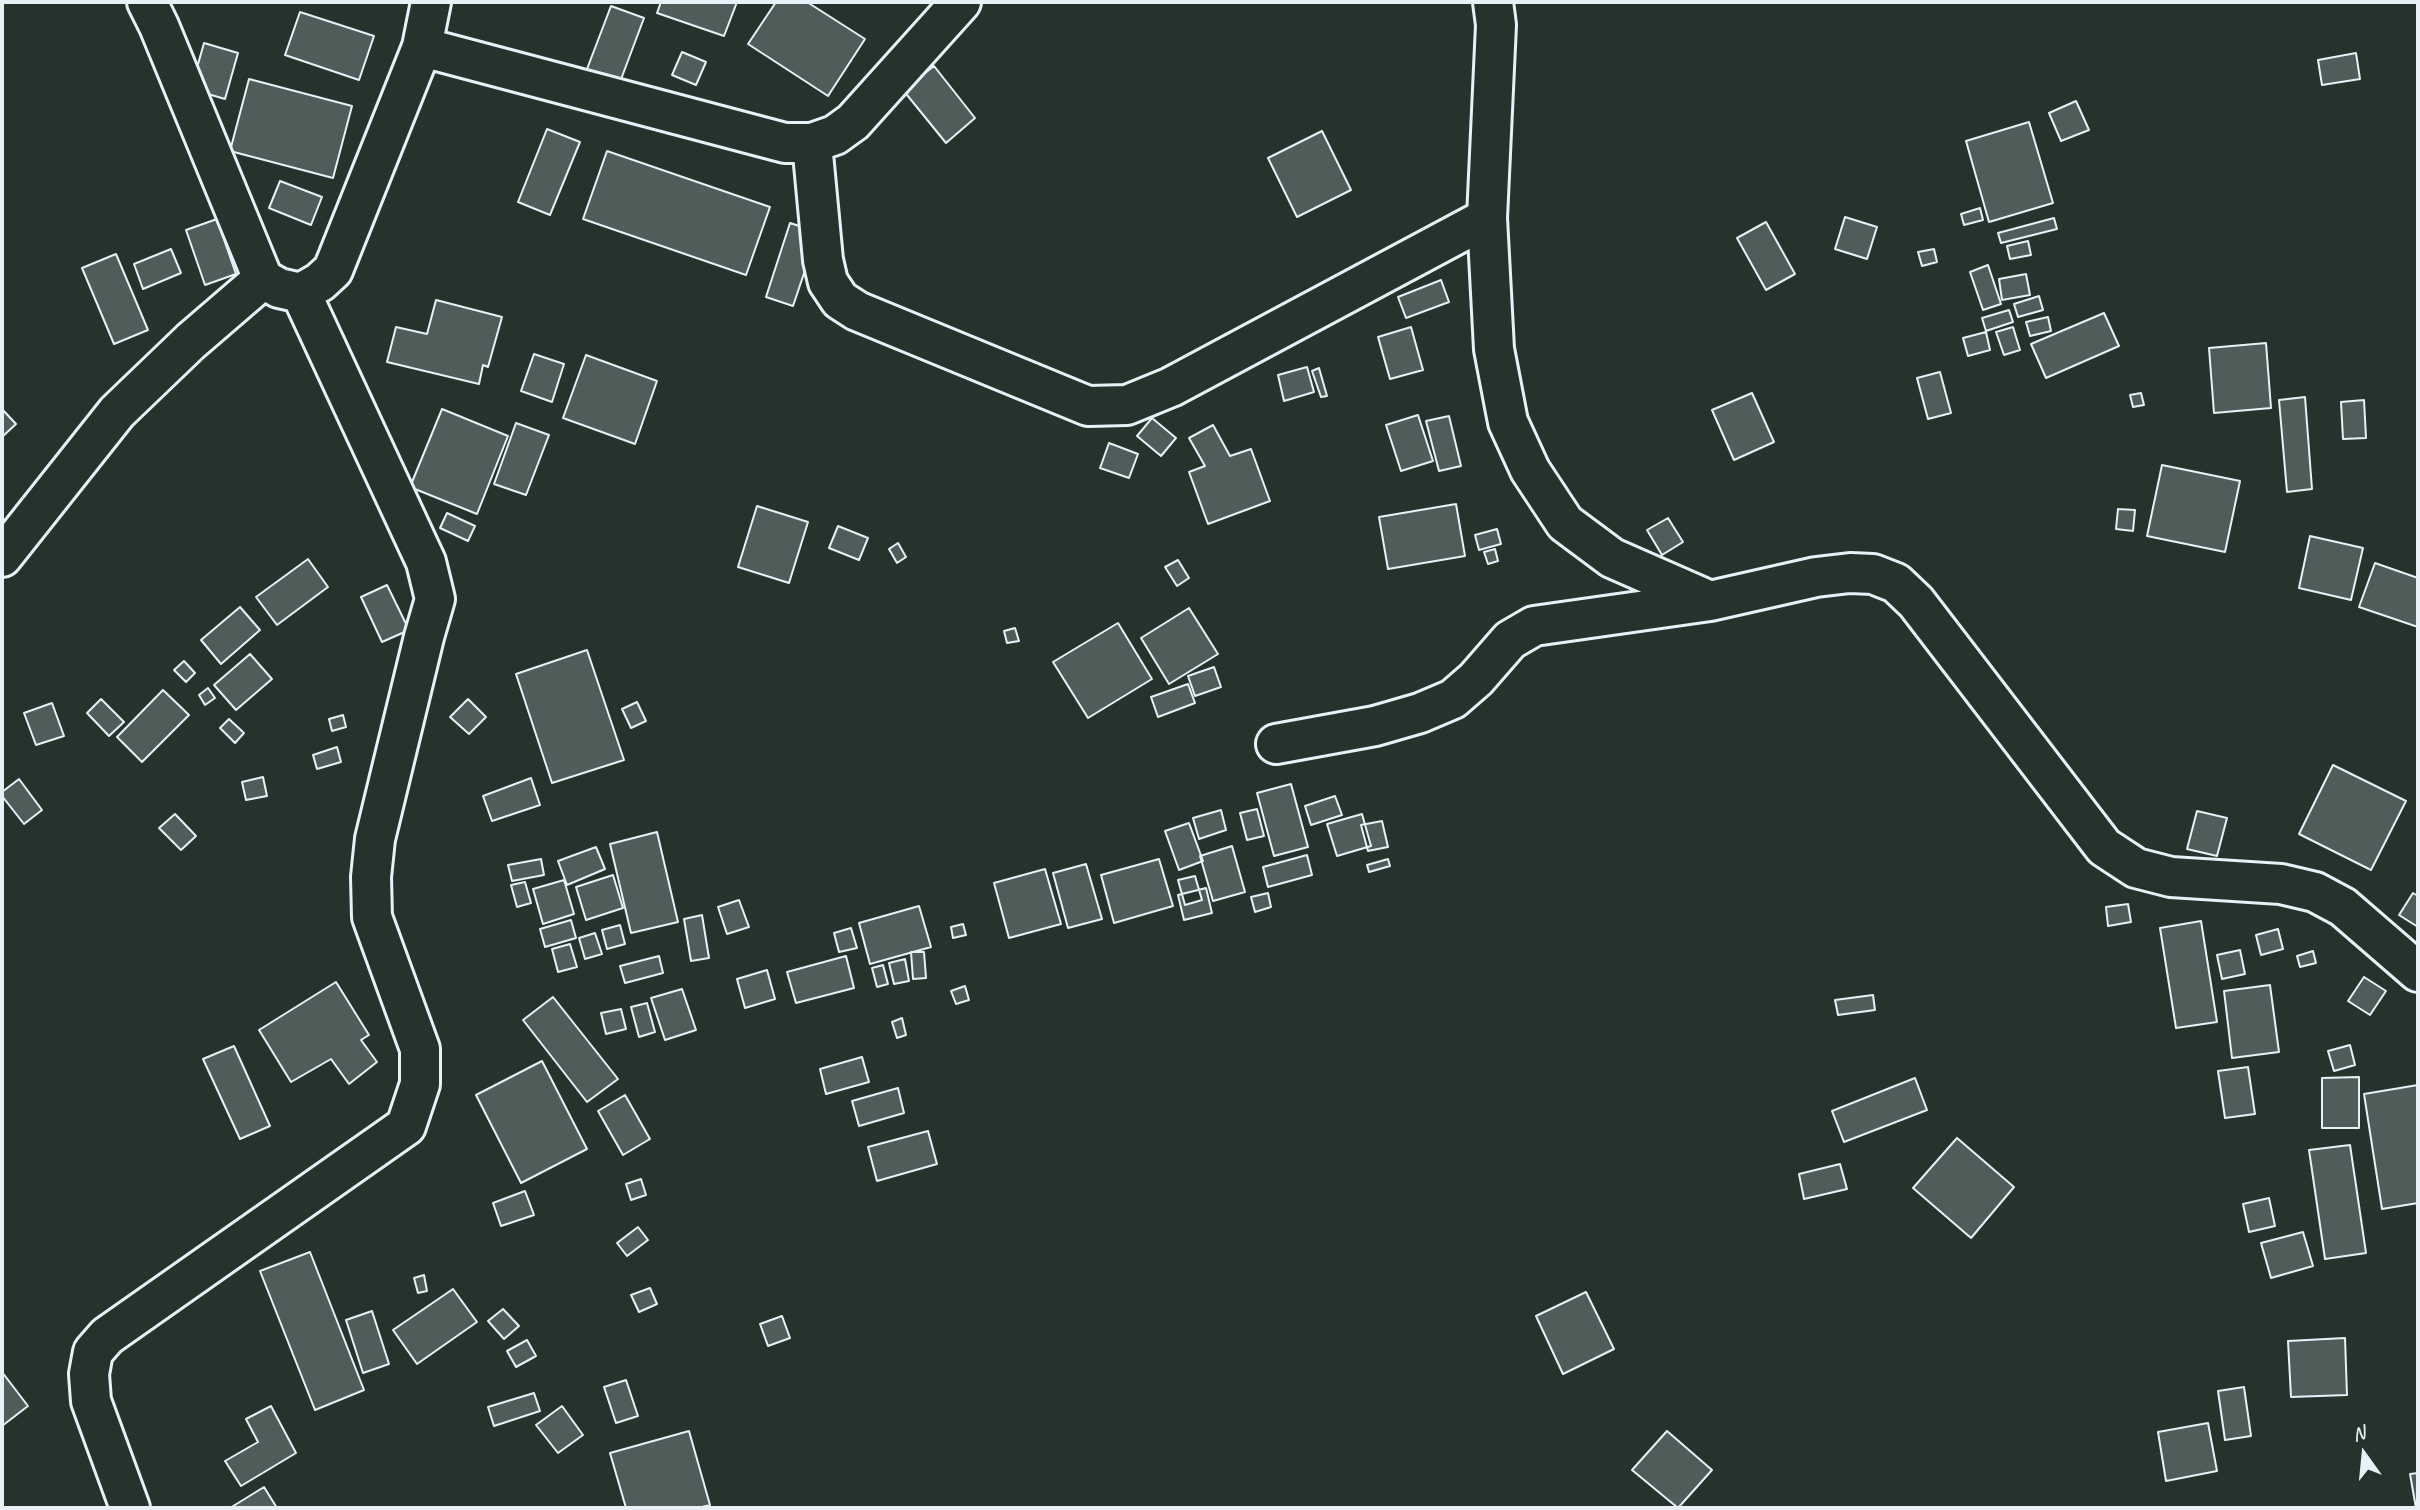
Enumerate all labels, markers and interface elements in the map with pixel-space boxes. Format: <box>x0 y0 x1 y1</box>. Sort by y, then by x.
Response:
north arrow <box>2329 1419 2399 1489</box>
text: N <box>2350 1421 2367 1447</box>

